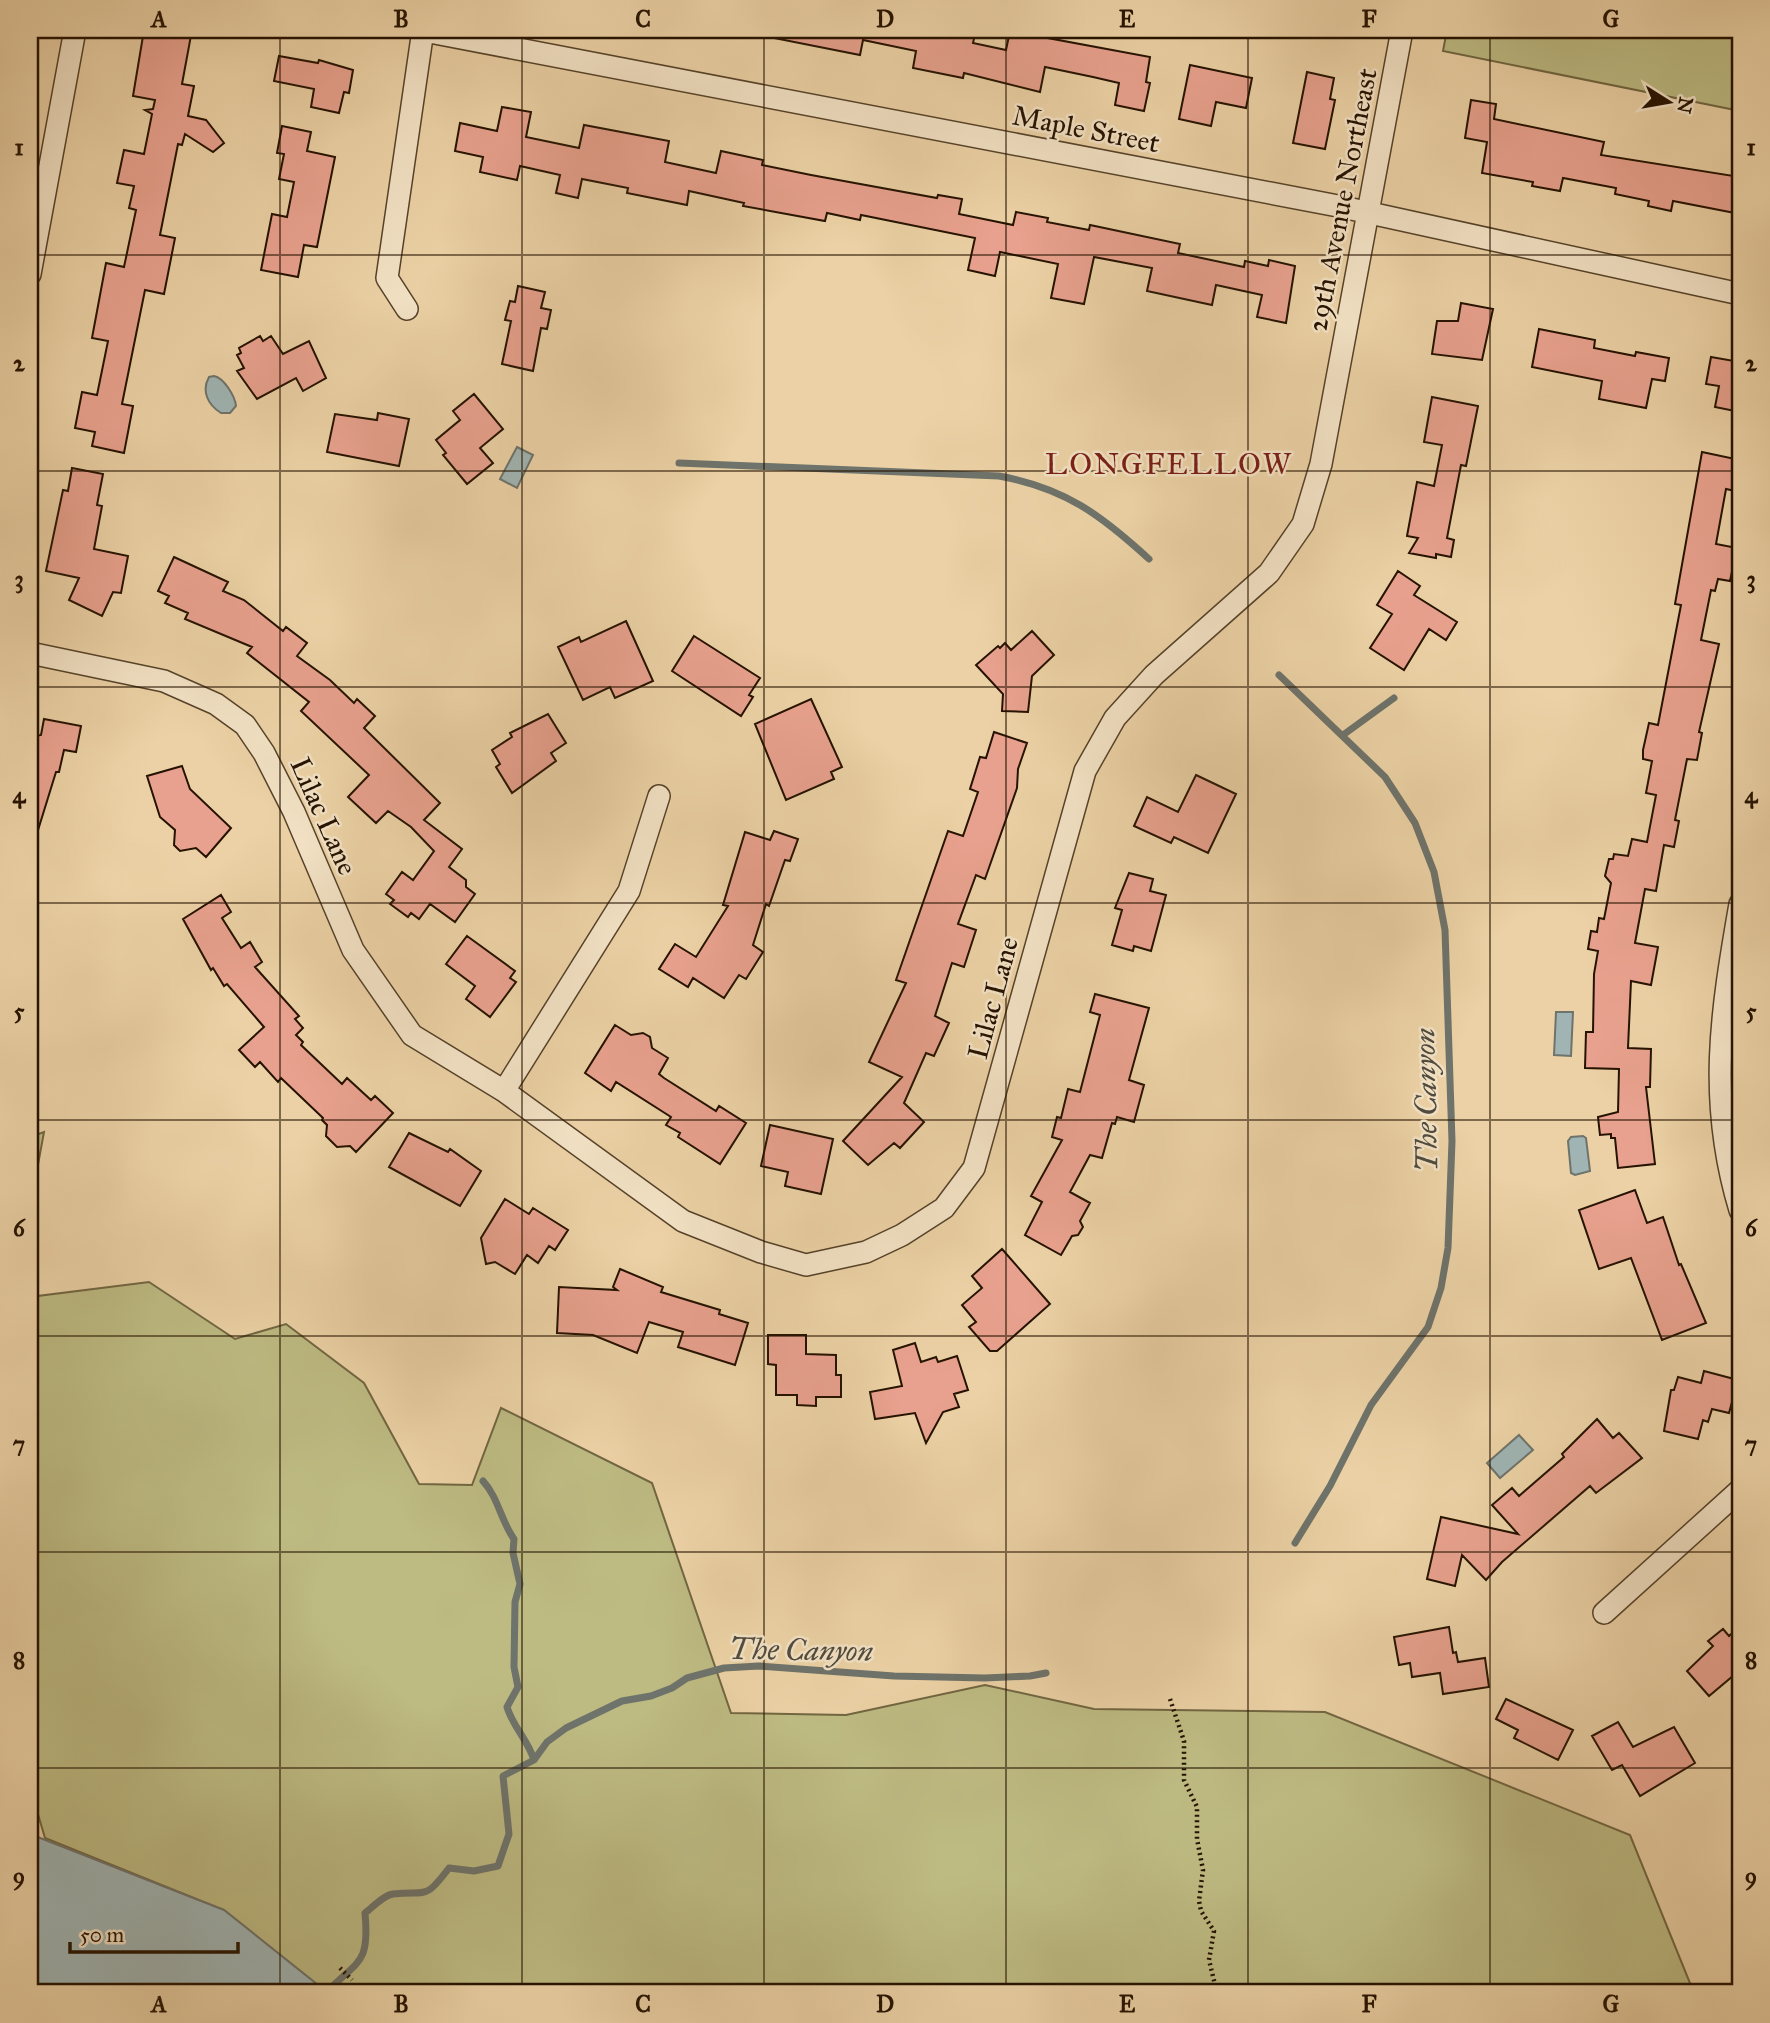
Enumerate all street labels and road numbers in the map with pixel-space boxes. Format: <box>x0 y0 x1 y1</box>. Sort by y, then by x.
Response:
street label: 29th Avenue Northeast <box>1299 65 1385 335</box>
street label: Maple Street <box>1009 98 1163 160</box>
street label: Lilac Lane <box>283 752 365 880</box>
street label: Lilac Lane <box>960 933 1026 1063</box>

